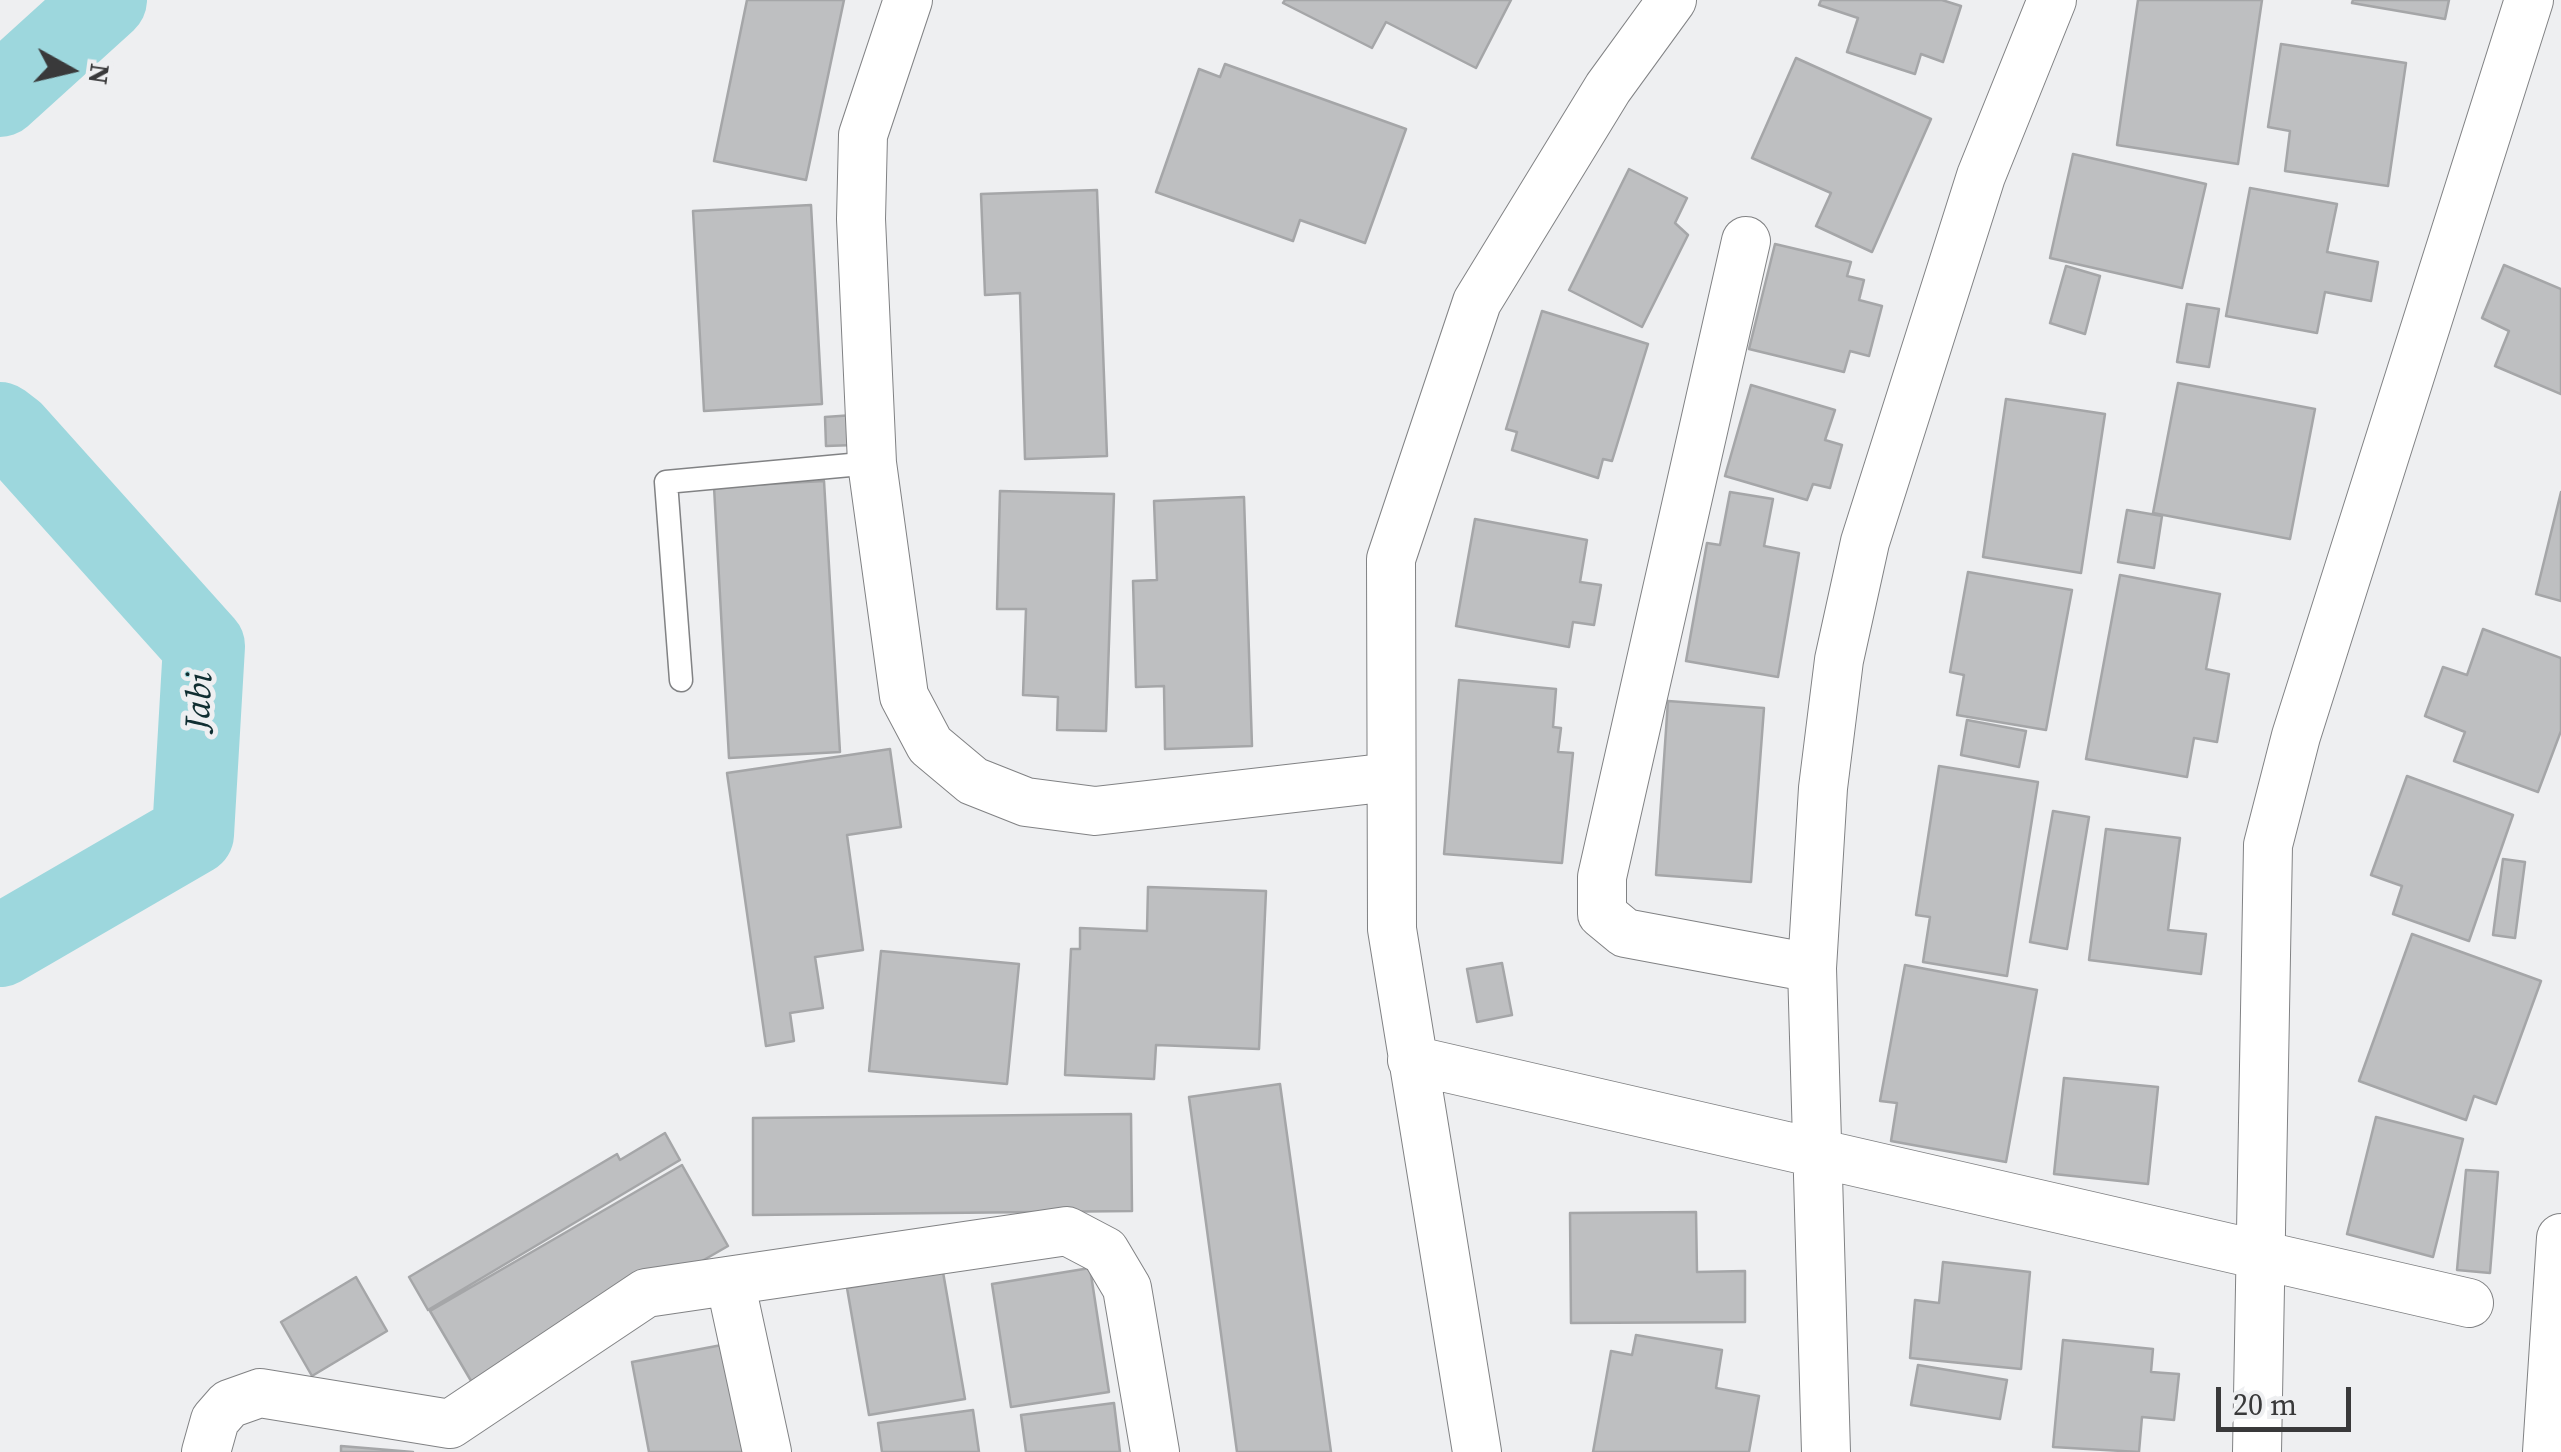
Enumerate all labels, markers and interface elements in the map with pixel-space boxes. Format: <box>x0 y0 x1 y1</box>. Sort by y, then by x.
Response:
north arrow <box>20 20 120 120</box>
text: N <box>79 61 120 87</box>
water label: Jabi <box>179 671 223 731</box>
scale bar <box>2221 1367 2356 1429</box>
text: 20 m <box>2233 1384 2297 1425</box>

